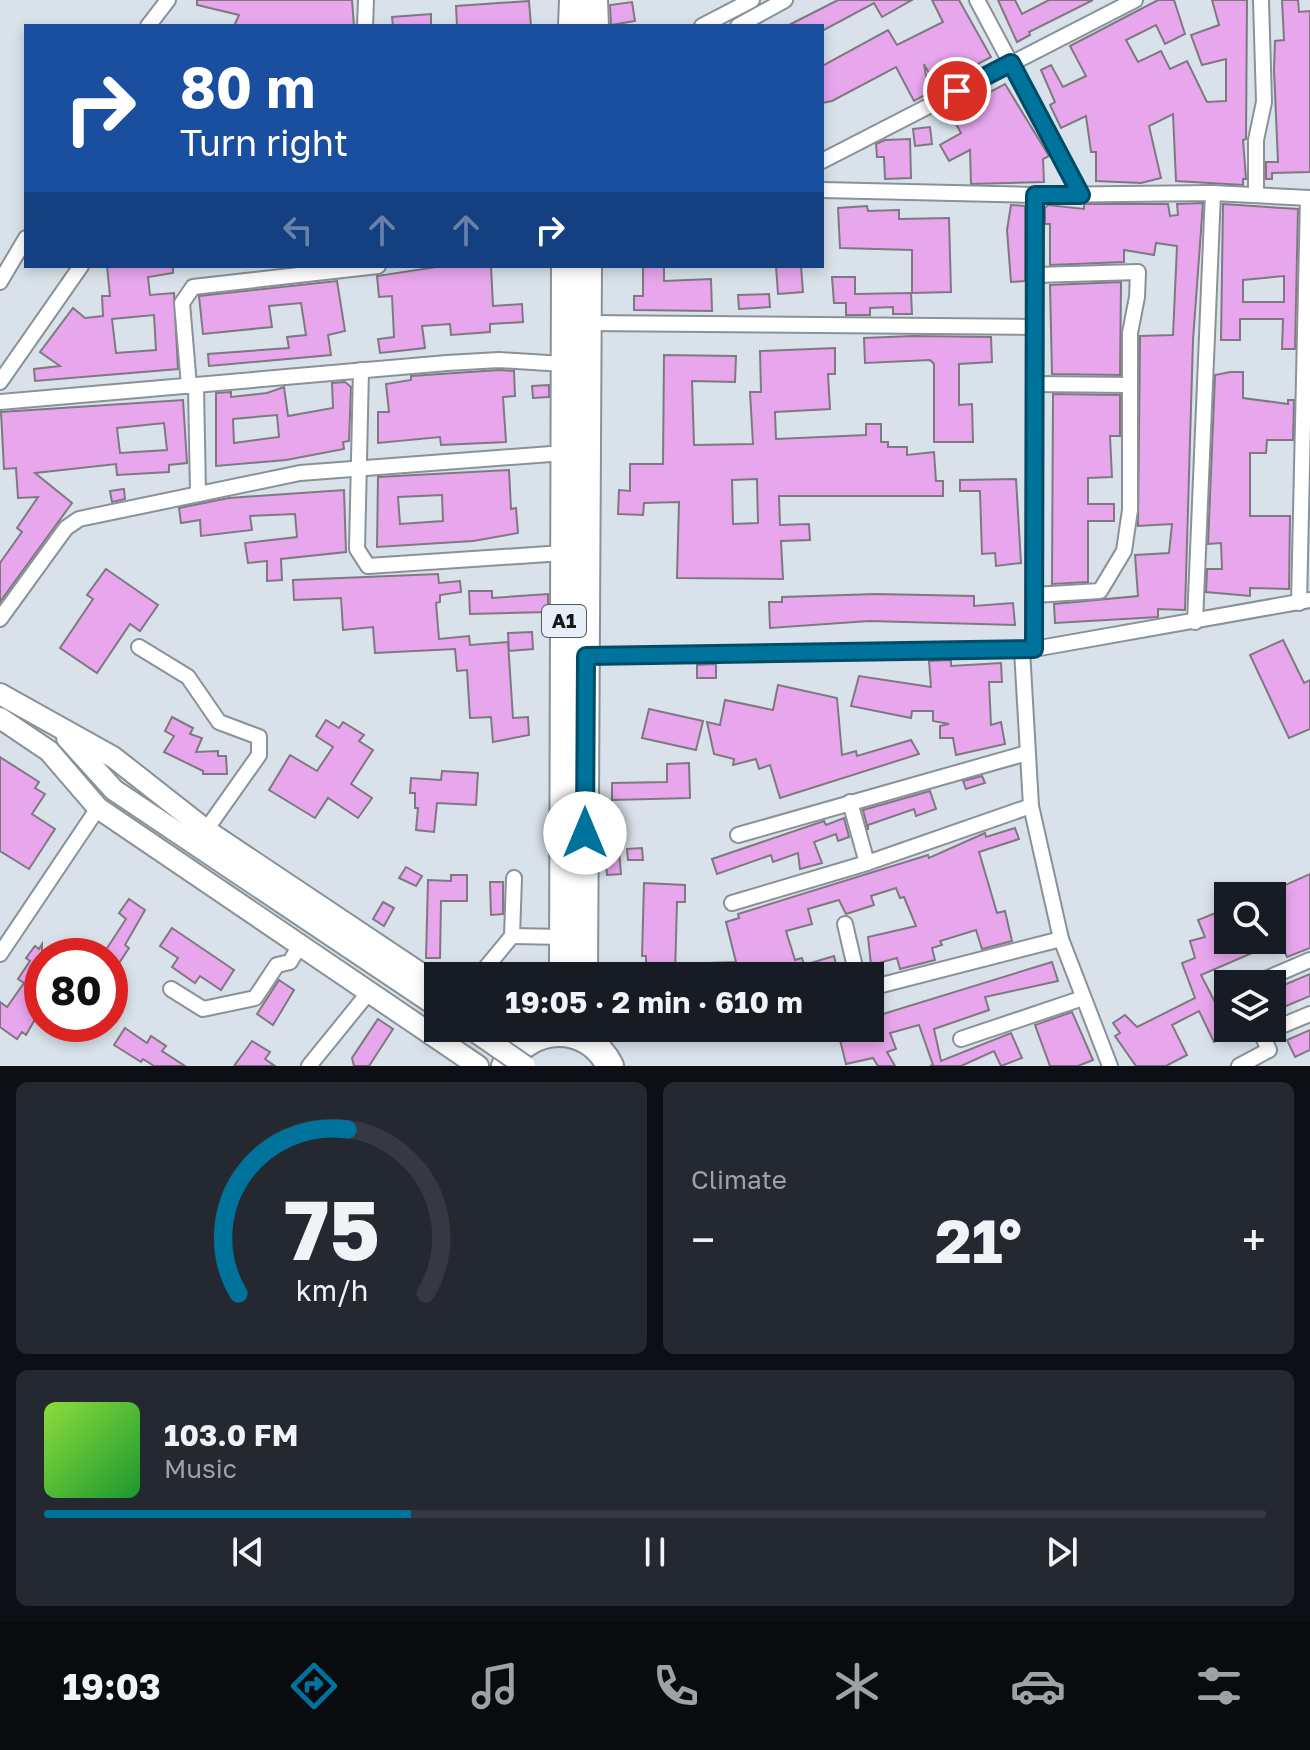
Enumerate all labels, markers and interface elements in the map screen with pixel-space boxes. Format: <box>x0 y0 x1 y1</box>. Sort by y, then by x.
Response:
text: 80 m <box>180 53 315 120</box>
icon: right <box>48 56 152 160</box>
pin <box>923 57 991 125</box>
icon: arrive <box>935 69 979 113</box>
text: Turn right <box>180 121 348 164</box>
icon: left <box>276 208 320 252</box>
icon: ahead <box>360 208 404 252</box>
icon: ahead <box>444 208 488 252</box>
icon: right <box>528 208 572 252</box>
road number: A1 <box>542 605 586 637</box>
position arrow <box>543 791 627 875</box>
map controls <box>1214 882 1286 1042</box>
button: search <box>1214 882 1286 954</box>
speed limit sign: 80 <box>24 938 128 1042</box>
button: layers <box>1214 970 1286 1042</box>
text: 19:05 · 2 min · 610 m <box>505 984 803 1020</box>
text: Climate <box>691 1164 787 1195</box>
text: 75 <box>283 1178 380 1278</box>
text: 21° <box>935 1204 1022 1276</box>
text: − <box>691 1213 715 1266</box>
text: + <box>1242 1213 1266 1266</box>
text: km/h <box>295 1273 368 1307</box>
text: 103.0 FM <box>164 1417 298 1453</box>
text: Music <box>164 1453 237 1484</box>
icon: previous <box>226 1530 270 1574</box>
icon: pause <box>633 1530 677 1574</box>
icon: next <box>1040 1530 1084 1574</box>
icon: directions <box>286 1658 342 1714</box>
icon: music <box>467 1658 523 1714</box>
icon: phone <box>648 1658 704 1714</box>
icon: climate <box>829 1658 885 1714</box>
icon: car <box>1010 1658 1066 1714</box>
icon: filters <box>1191 1658 1247 1714</box>
text: 19:03 <box>63 1665 161 1708</box>

